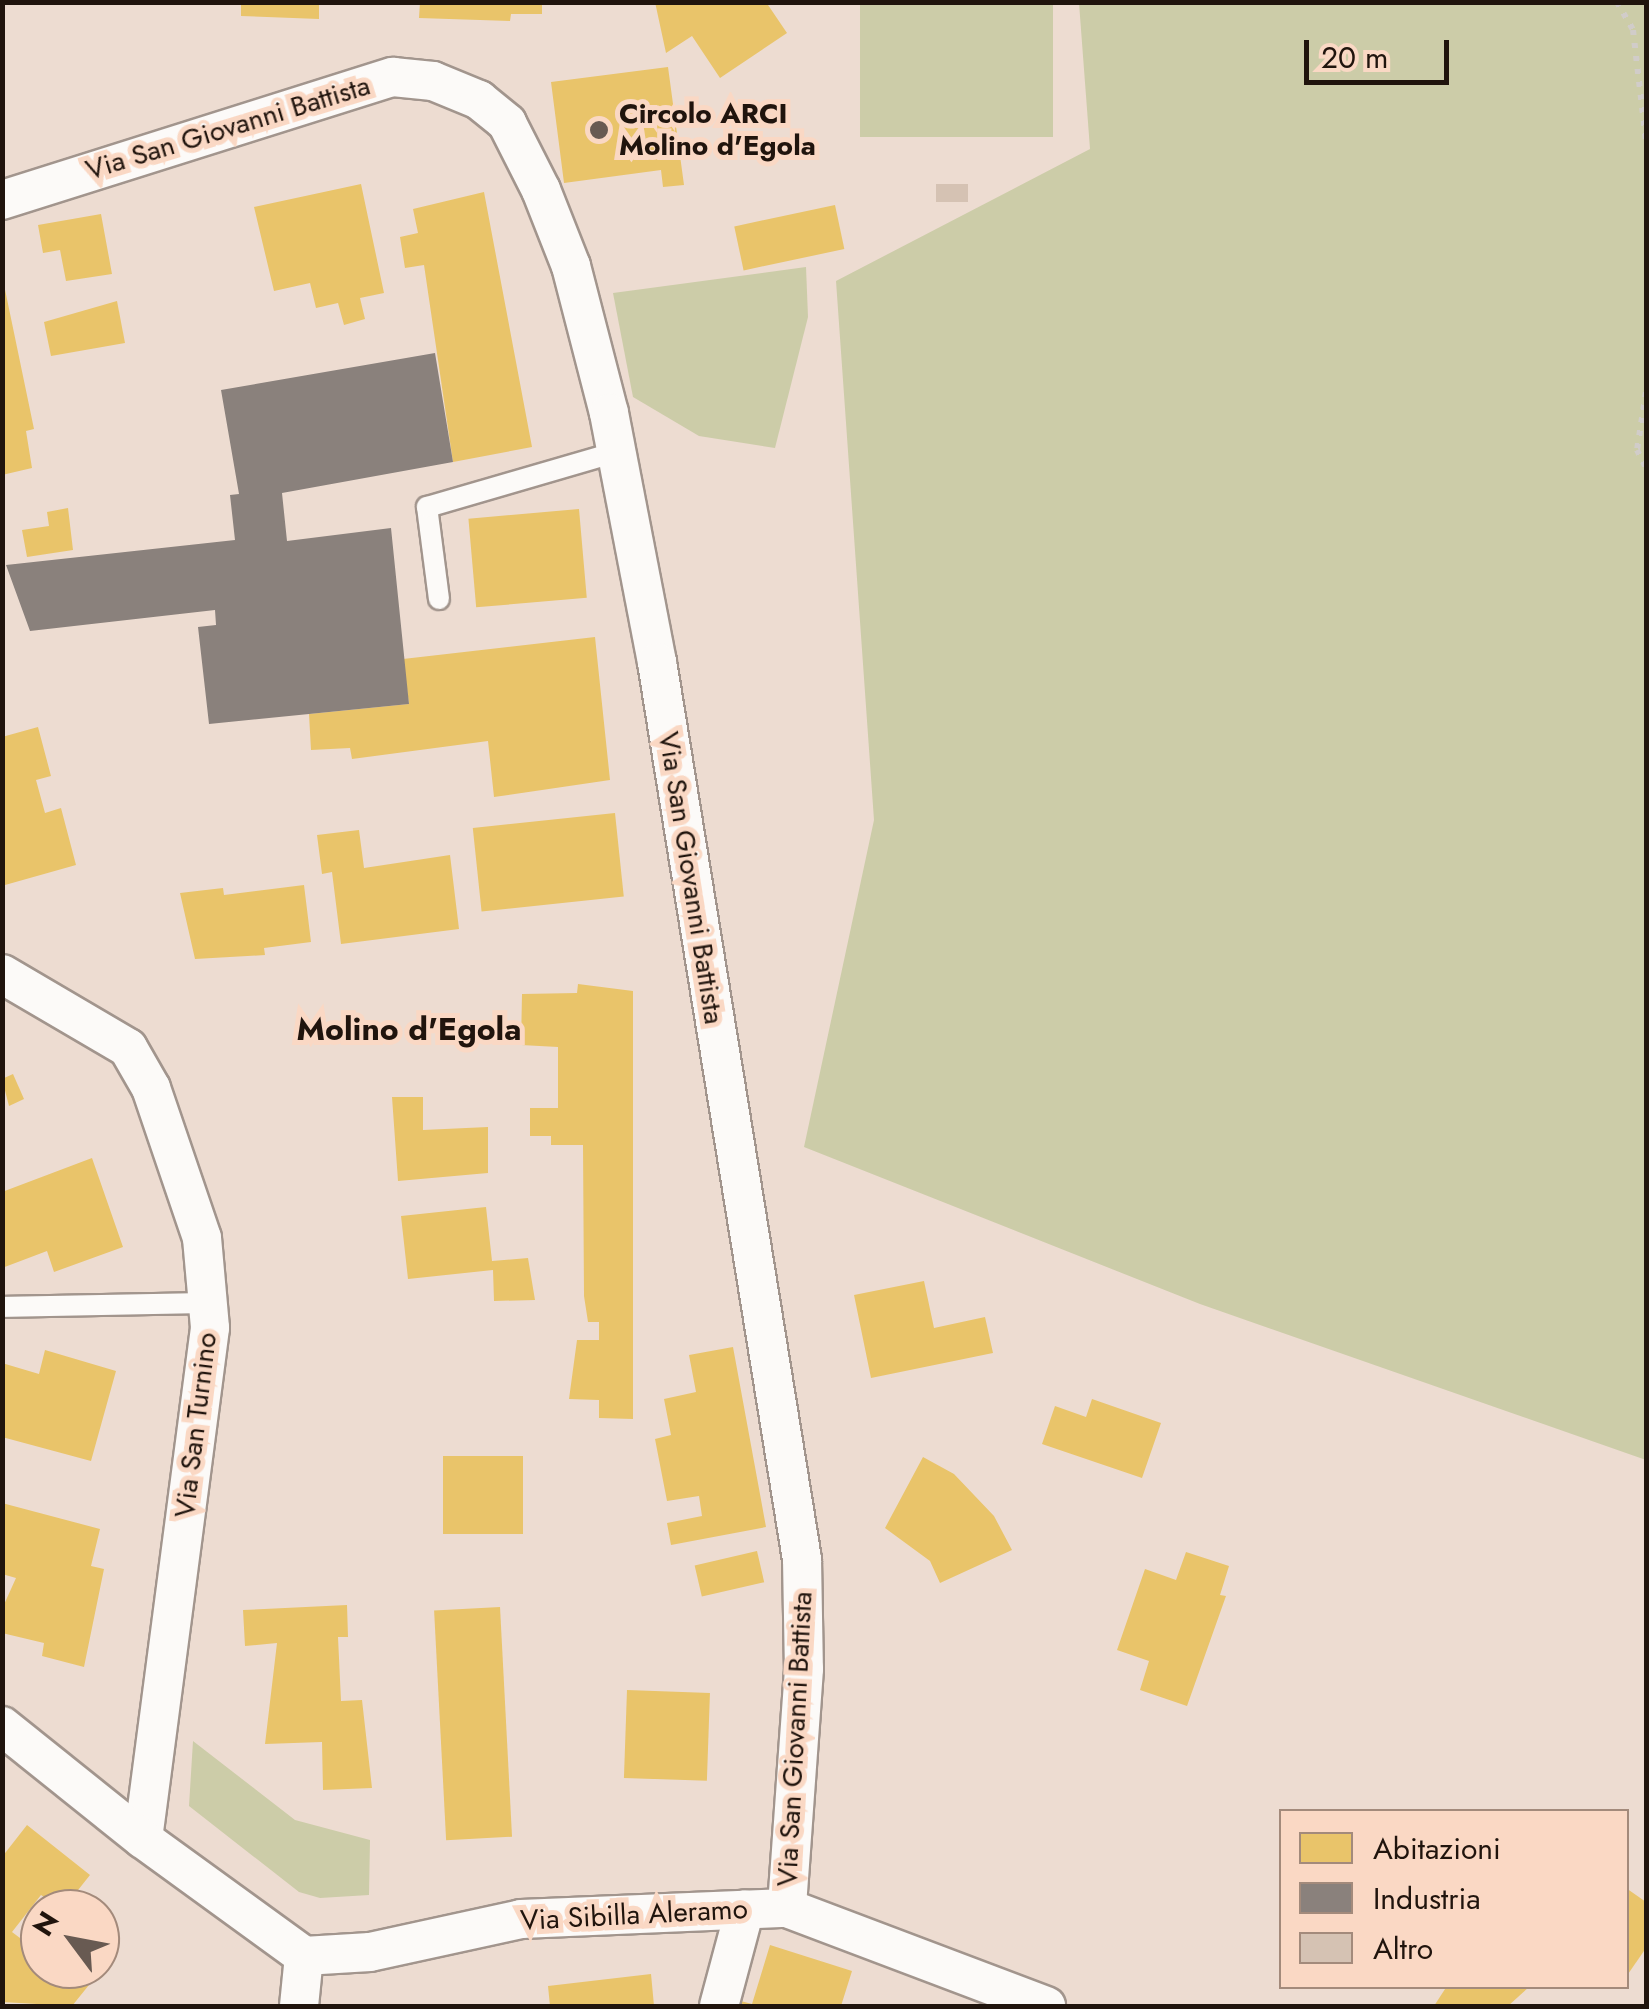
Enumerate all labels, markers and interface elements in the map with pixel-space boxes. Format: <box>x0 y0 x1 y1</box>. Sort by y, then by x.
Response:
scale bar <box>1309 20 1454 82</box>
text: 20 m <box>1321 36 1388 79</box>
street label: Via San Giovanni Battista <box>82 69 374 187</box>
place label: Circolo ARCI Molino d'Egola <box>619 97 816 163</box>
marker: Circolo ARCI Molino d'Egola <box>588 119 610 141</box>
street label: Via San Giovanni Battista <box>651 729 731 1027</box>
district label: Molino d'Egola <box>297 1010 521 1048</box>
street label: Via San Turnino <box>168 1330 224 1520</box>
street label: Via San Giovanni Battista <box>770 1591 820 1887</box>
legend <box>1279 1809 1629 1989</box>
text: Abitazioni <box>1373 1827 1501 1870</box>
text: Industria <box>1373 1877 1481 1920</box>
north arrow <box>20 1889 120 1989</box>
street label: Via Sibilla Aleramo <box>519 1892 749 1938</box>
text: N <box>23 1904 69 1944</box>
text: Altro <box>1373 1927 1433 1970</box>

